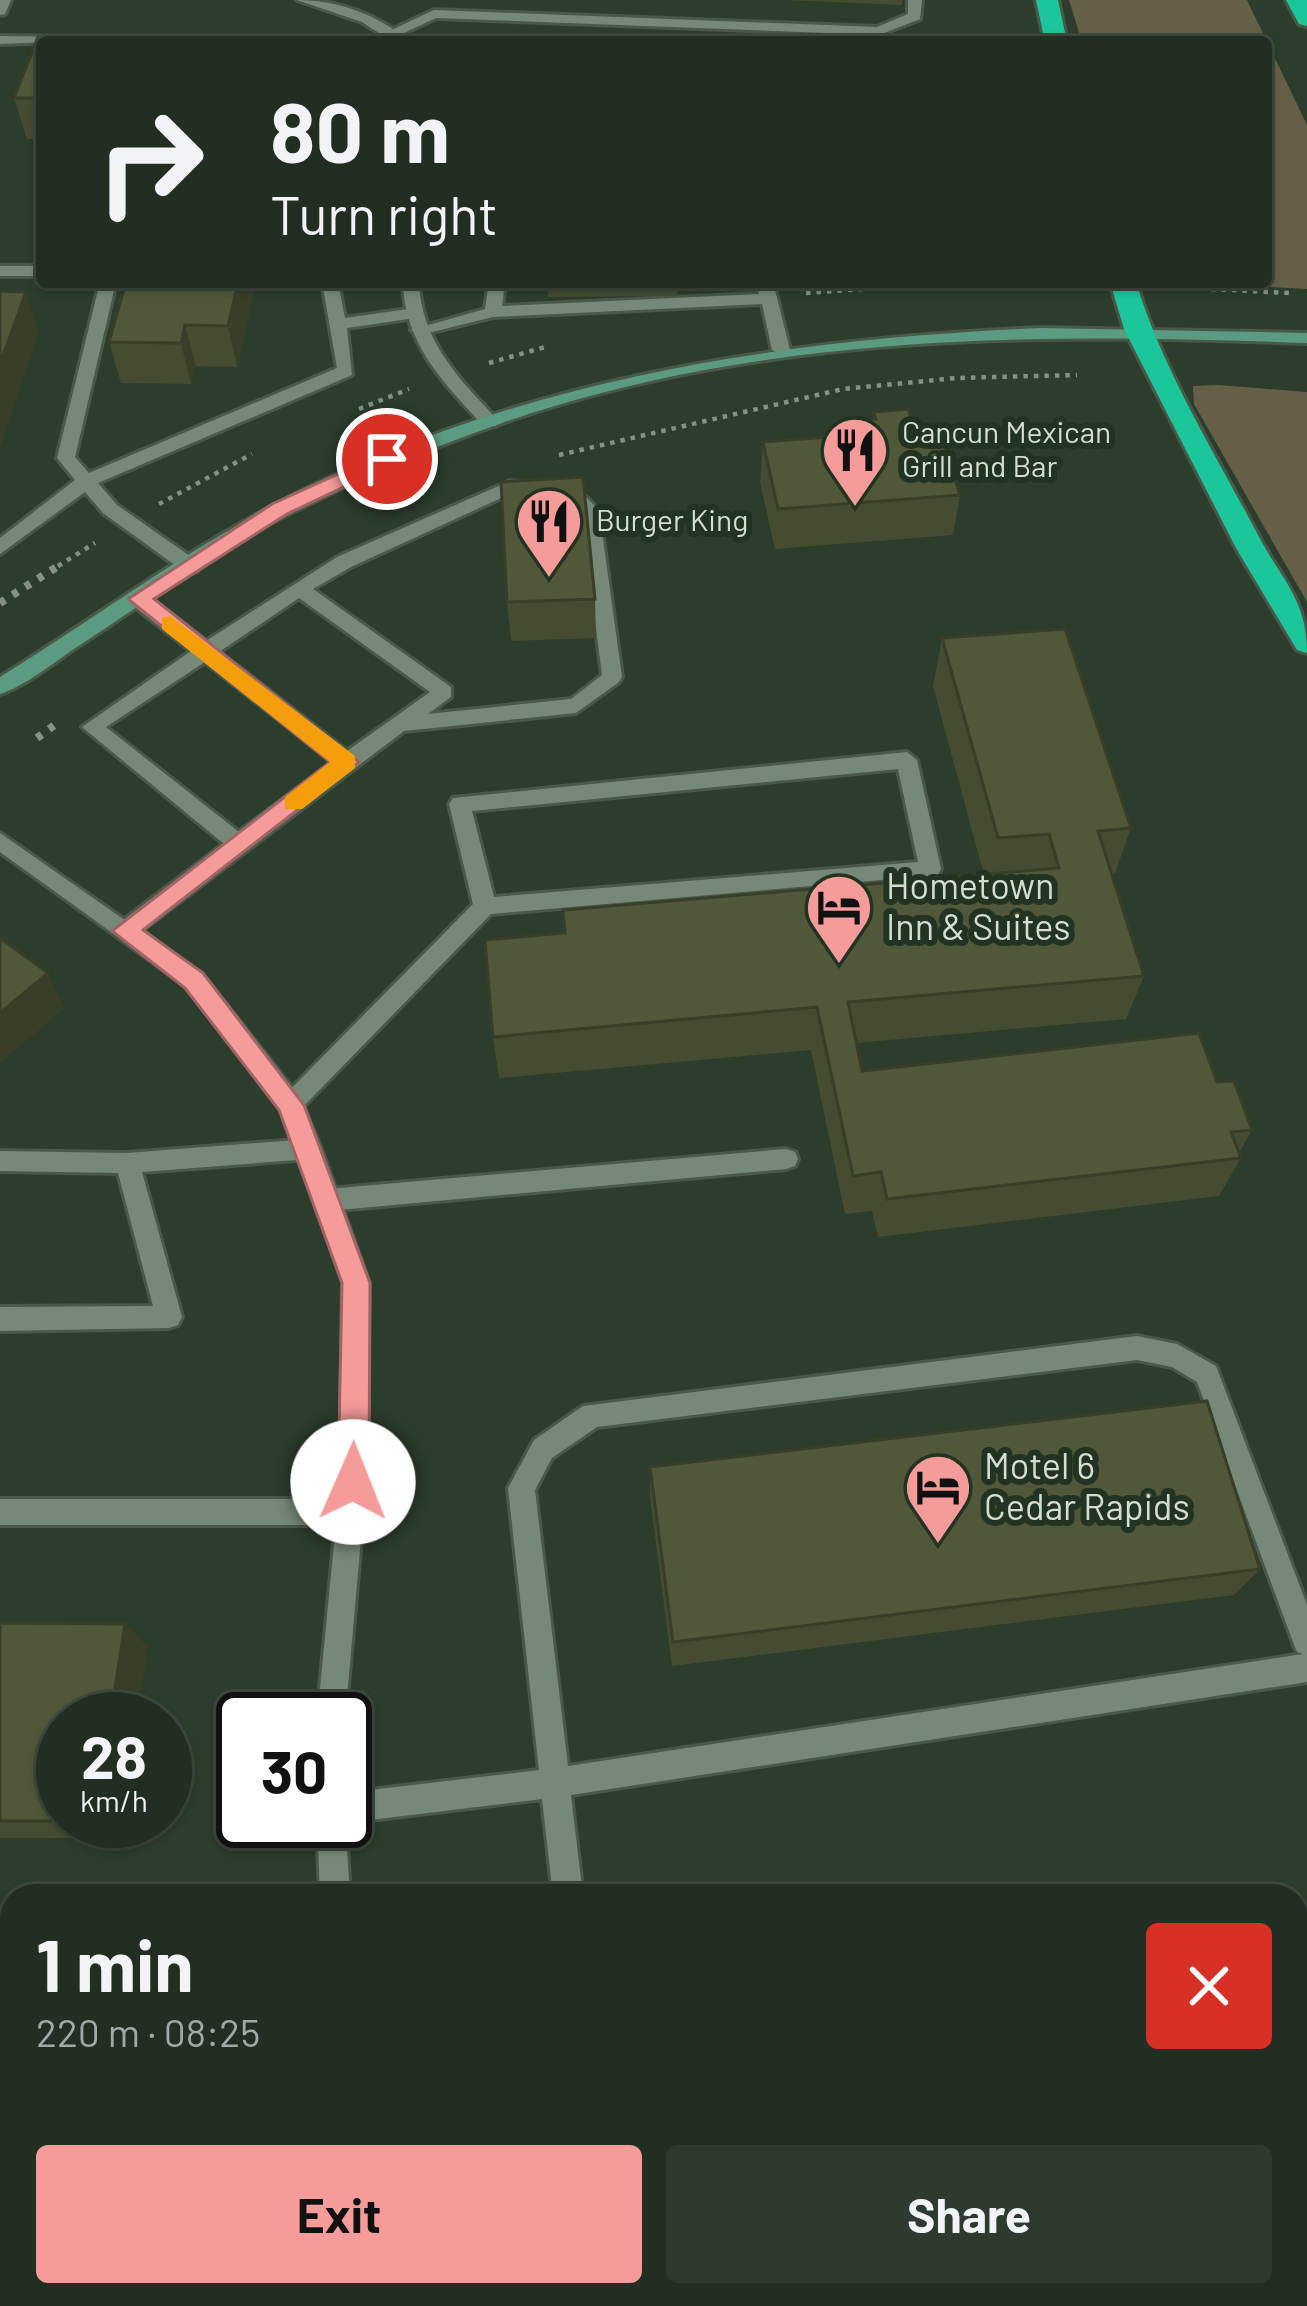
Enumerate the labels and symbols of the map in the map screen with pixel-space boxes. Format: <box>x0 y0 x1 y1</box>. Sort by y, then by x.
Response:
pin <box>336 408 438 510</box>
place label: Cancun Mexican Grill and Bar <box>902 413 1111 483</box>
restaurant icon: Cancun Mexican Grill and Bar <box>820 415 890 509</box>
restaurant icon: Burger King <box>514 486 584 580</box>
place label: Burger King <box>596 501 748 537</box>
place label: Hometown Inn & Suites <box>886 863 1070 947</box>
hotel icon: Hometown Inn & Suites <box>804 872 874 966</box>
position arrow <box>290 1419 416 1545</box>
place label: Motel 6 Cedar Rapids <box>984 1443 1190 1527</box>
hotel icon: Motel 6 Cedar Rapids <box>903 1452 973 1546</box>
speed limit sign: 30 <box>216 1692 372 1848</box>

